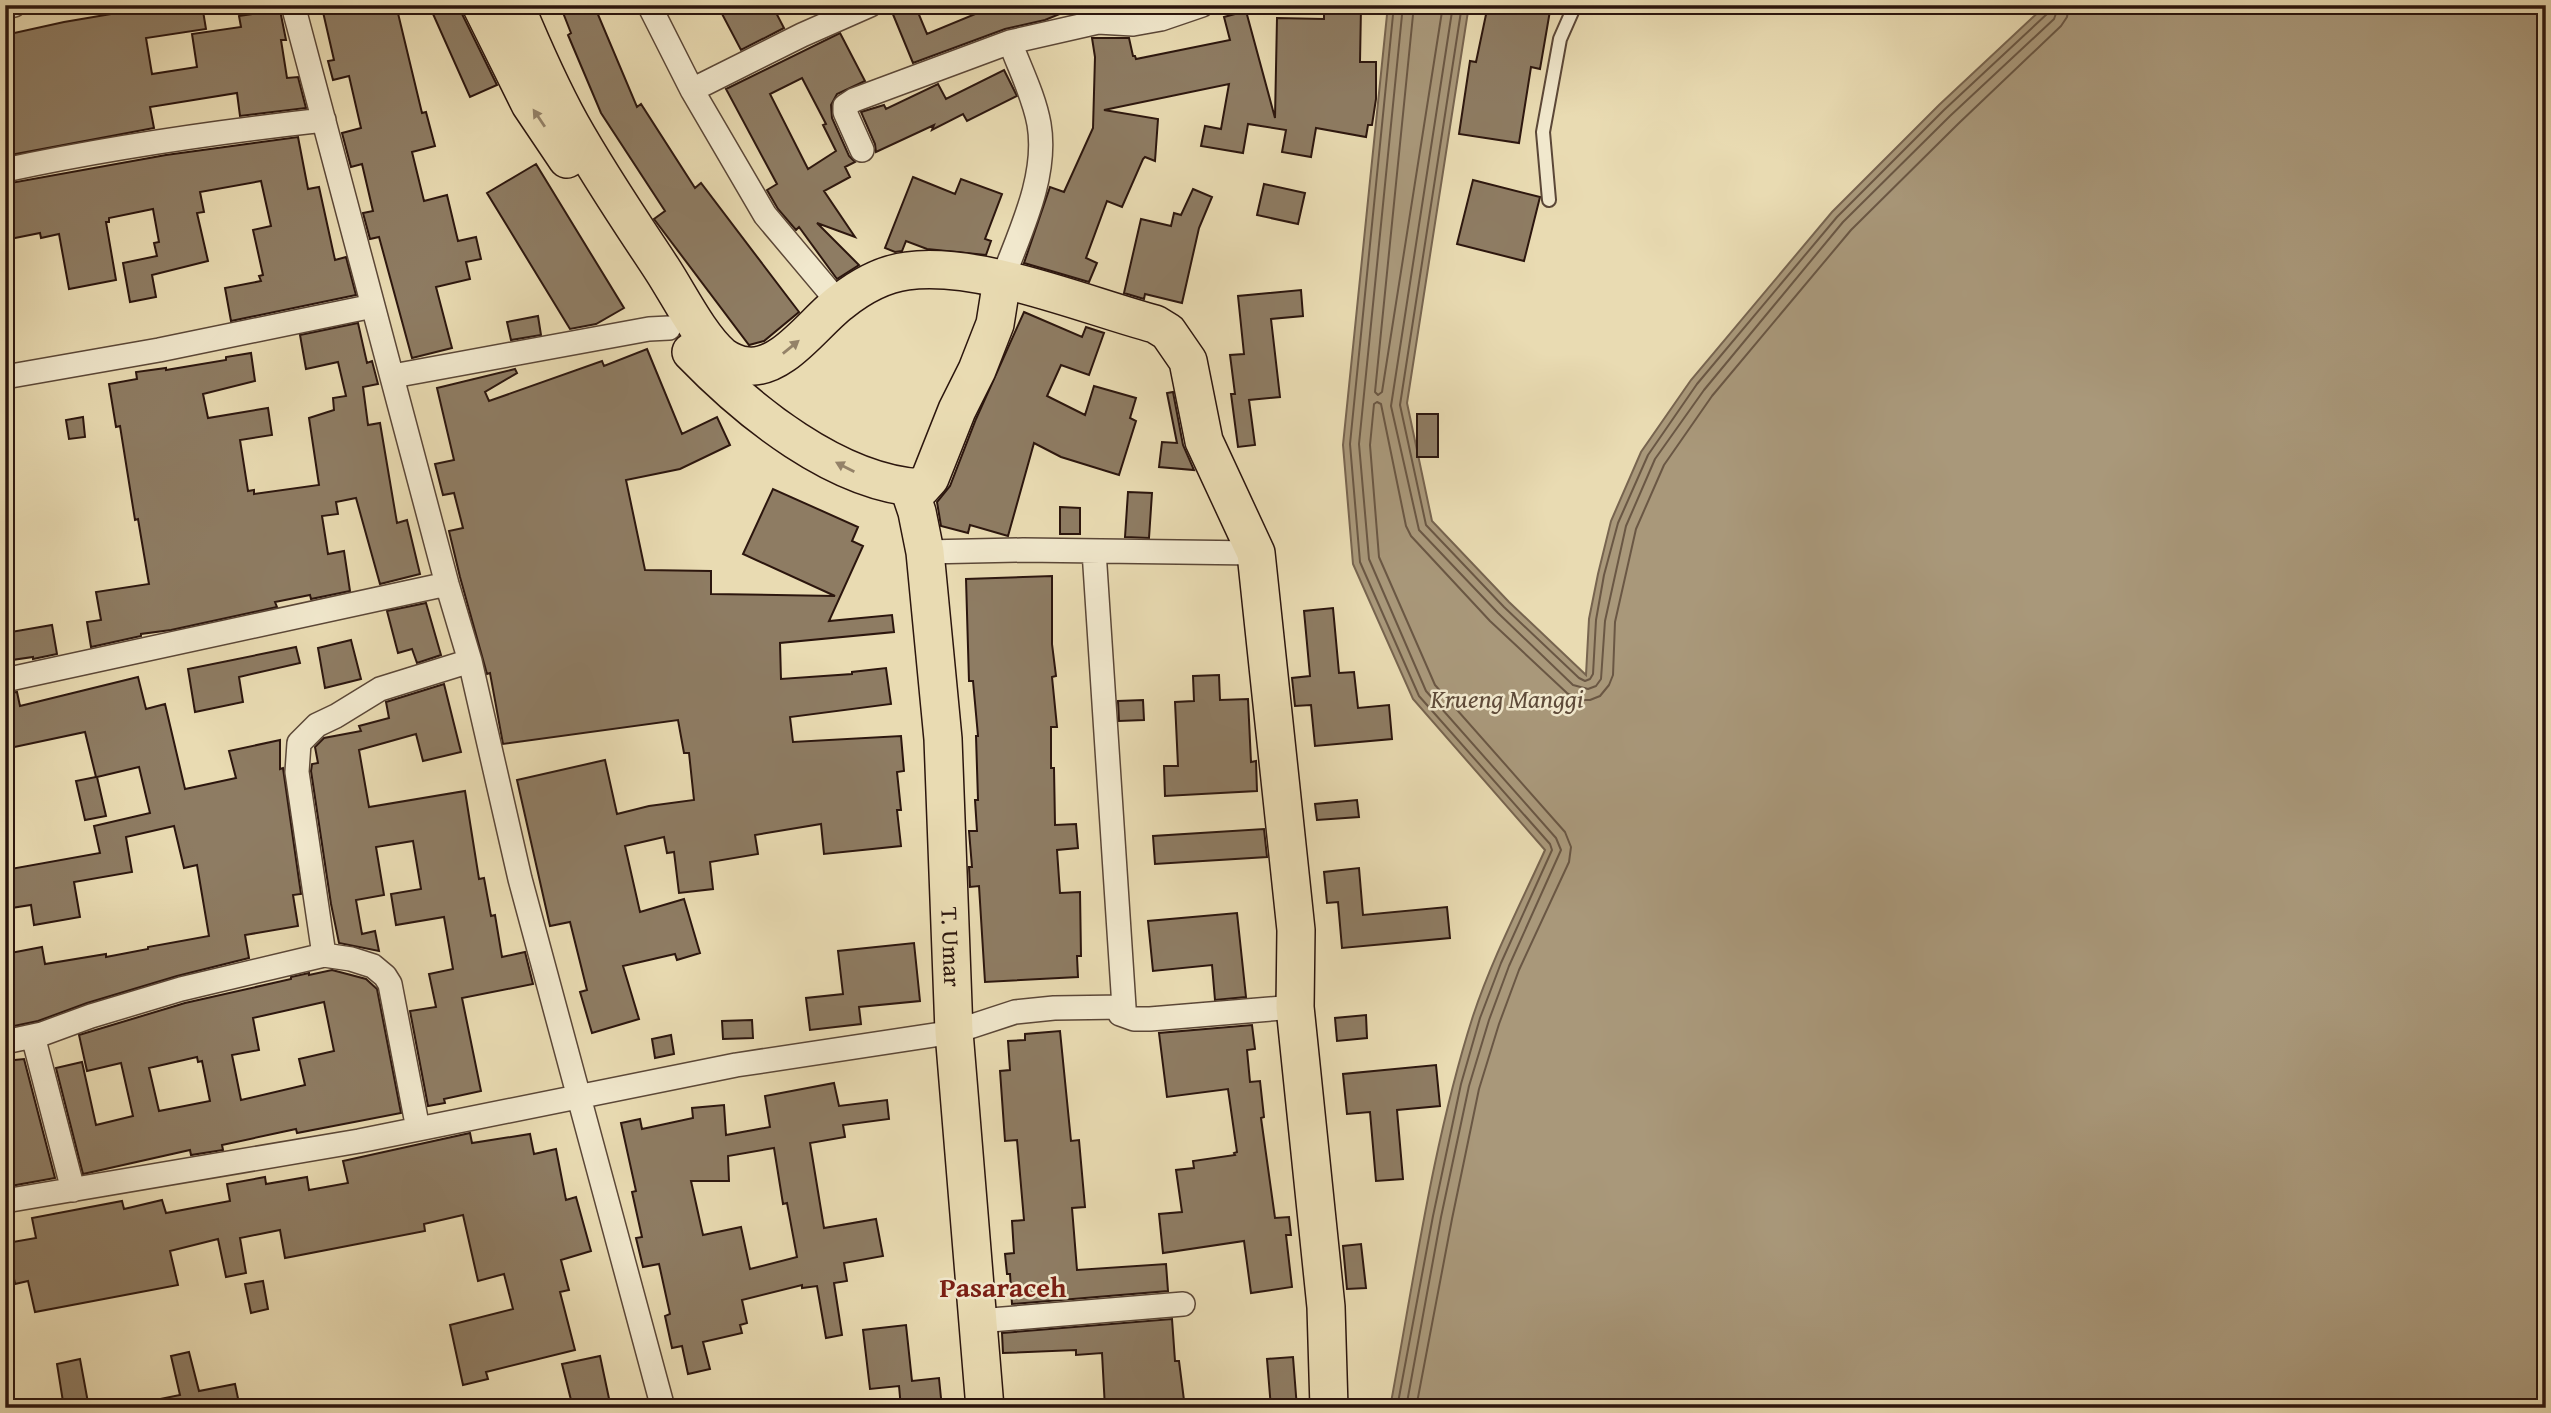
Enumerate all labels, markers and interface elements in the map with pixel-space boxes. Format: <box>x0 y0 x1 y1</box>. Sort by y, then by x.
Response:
one-way arrow <box>532 109 546 127</box>
one-way arrow <box>782 339 800 354</box>
one-way arrow <box>835 461 855 473</box>
water label: Krueng Manggi <box>1430 679 1584 718</box>
street label: T. Umar <box>932 906 970 987</box>
district label: Pasaraceh <box>939 1266 1067 1307</box>

